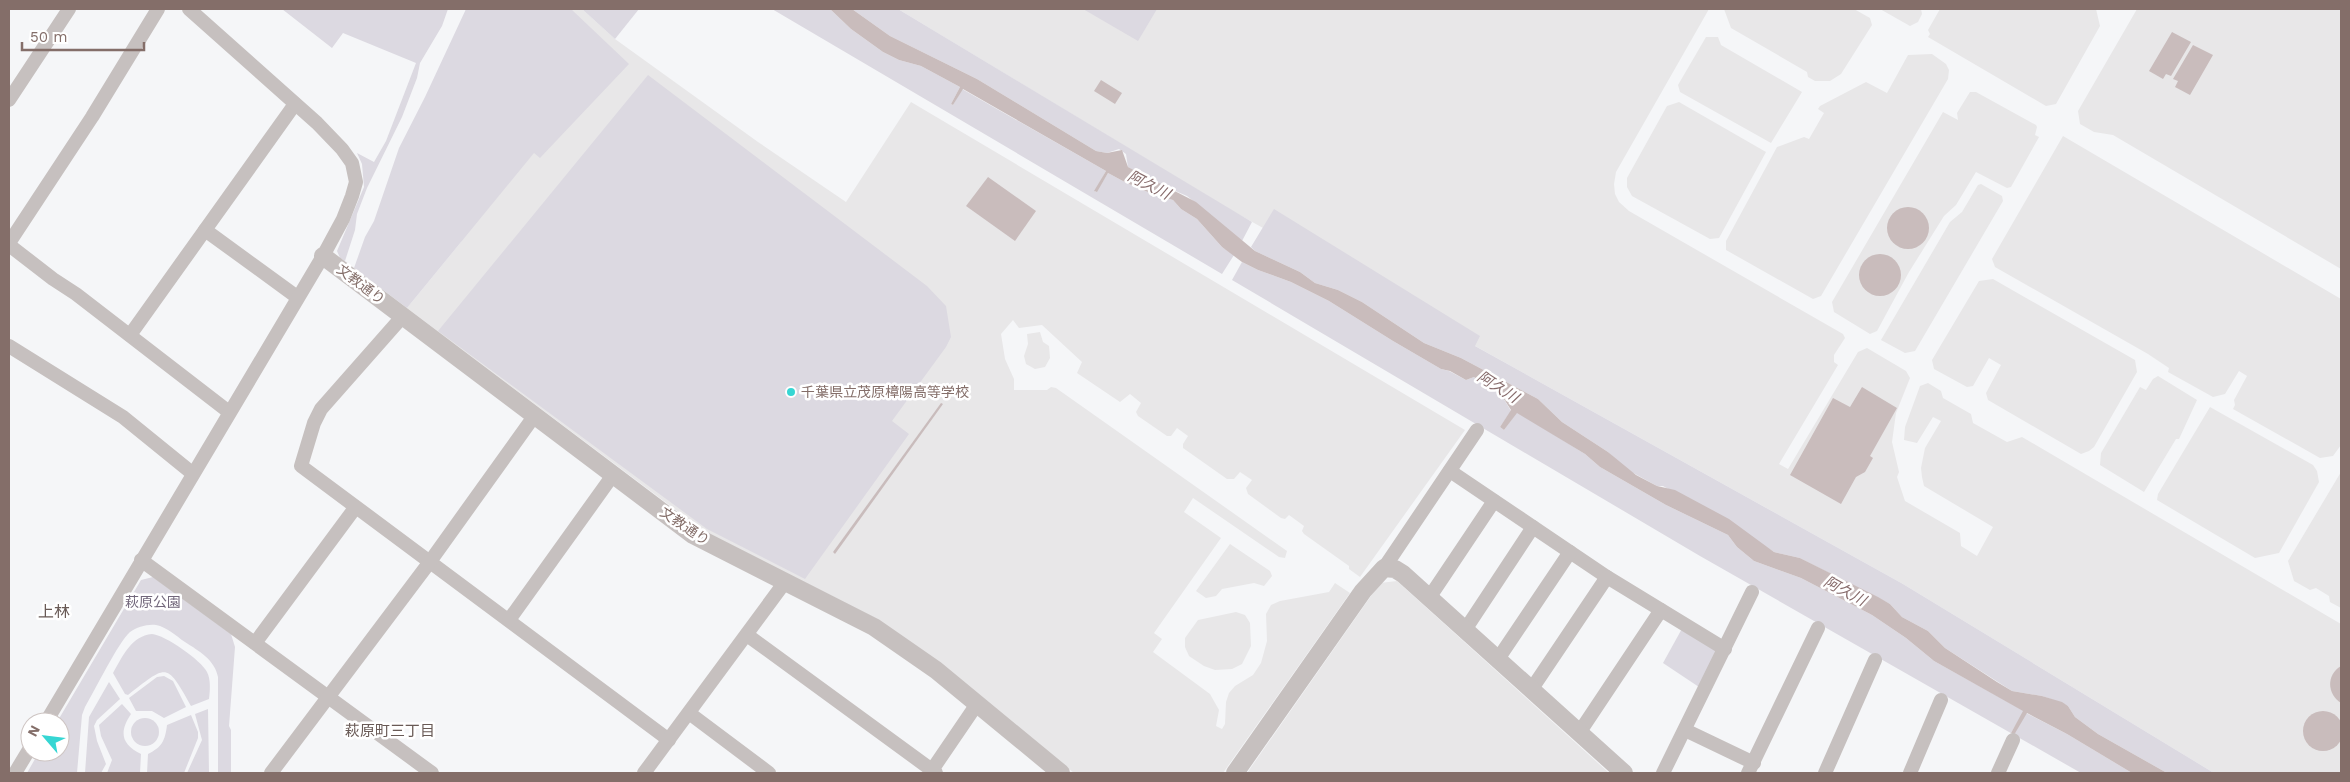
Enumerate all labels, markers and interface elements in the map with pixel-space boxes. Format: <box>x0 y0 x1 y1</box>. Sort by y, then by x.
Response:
scale bar <box>22 20 145 52</box>
text: 50 m <box>30 28 67 46</box>
water label: 阿久川 <box>1125 167 1175 204</box>
street label: 文教通り <box>334 261 388 307</box>
water label: 阿久川 <box>1474 367 1524 408</box>
place label: 千葉県立茂原樟陽高等学校 <box>801 384 969 400</box>
marker: 千葉県立茂原樟陽高等学校 <box>785 386 797 398</box>
street label: 文教通り <box>657 504 713 548</box>
water label: 阿久川 <box>1821 572 1871 610</box>
park label: 萩原公園 <box>125 594 181 610</box>
district label: 上林 <box>38 602 70 621</box>
north arrow <box>20 712 70 762</box>
district label: 萩原町三丁目 <box>345 722 435 740</box>
text: N <box>24 723 43 739</box>

